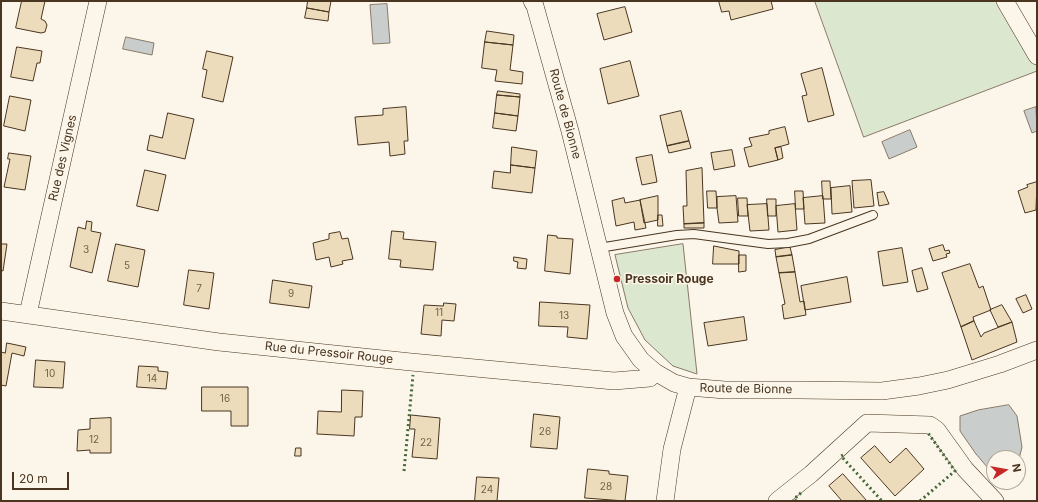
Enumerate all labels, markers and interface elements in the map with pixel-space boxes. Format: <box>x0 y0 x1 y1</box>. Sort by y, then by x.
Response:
street label: Route de Bionne <box>546 67 584 161</box>
street label: Rue des Vignes <box>46 113 80 203</box>
house number: 3 <box>83 244 89 256</box>
house number: 5 <box>124 260 130 272</box>
place label: Pressoir Rouge <box>625 272 714 286</box>
marker: Pressoir Rouge <box>612 274 622 284</box>
house number: 7 <box>196 283 202 295</box>
house number: 9 <box>288 288 294 300</box>
house number: 11 <box>435 307 443 319</box>
house number: 13 <box>559 310 569 322</box>
street label: Rue du Pressoir Rouge <box>264 339 394 367</box>
house number: 10 <box>45 368 55 380</box>
house number: 14 <box>147 373 157 385</box>
street label: Route de Bionne <box>699 381 793 397</box>
house number: 16 <box>220 393 230 405</box>
house number: 26 <box>539 426 551 438</box>
house number: 12 <box>89 434 99 446</box>
house number: 22 <box>420 437 432 449</box>
north arrow <box>986 450 1026 490</box>
text: N <box>1009 462 1024 473</box>
scale bar <box>14 464 71 490</box>
text: 20 m <box>19 471 48 486</box>
house number: 28 <box>600 481 612 493</box>
house number: 24 <box>481 484 493 496</box>

